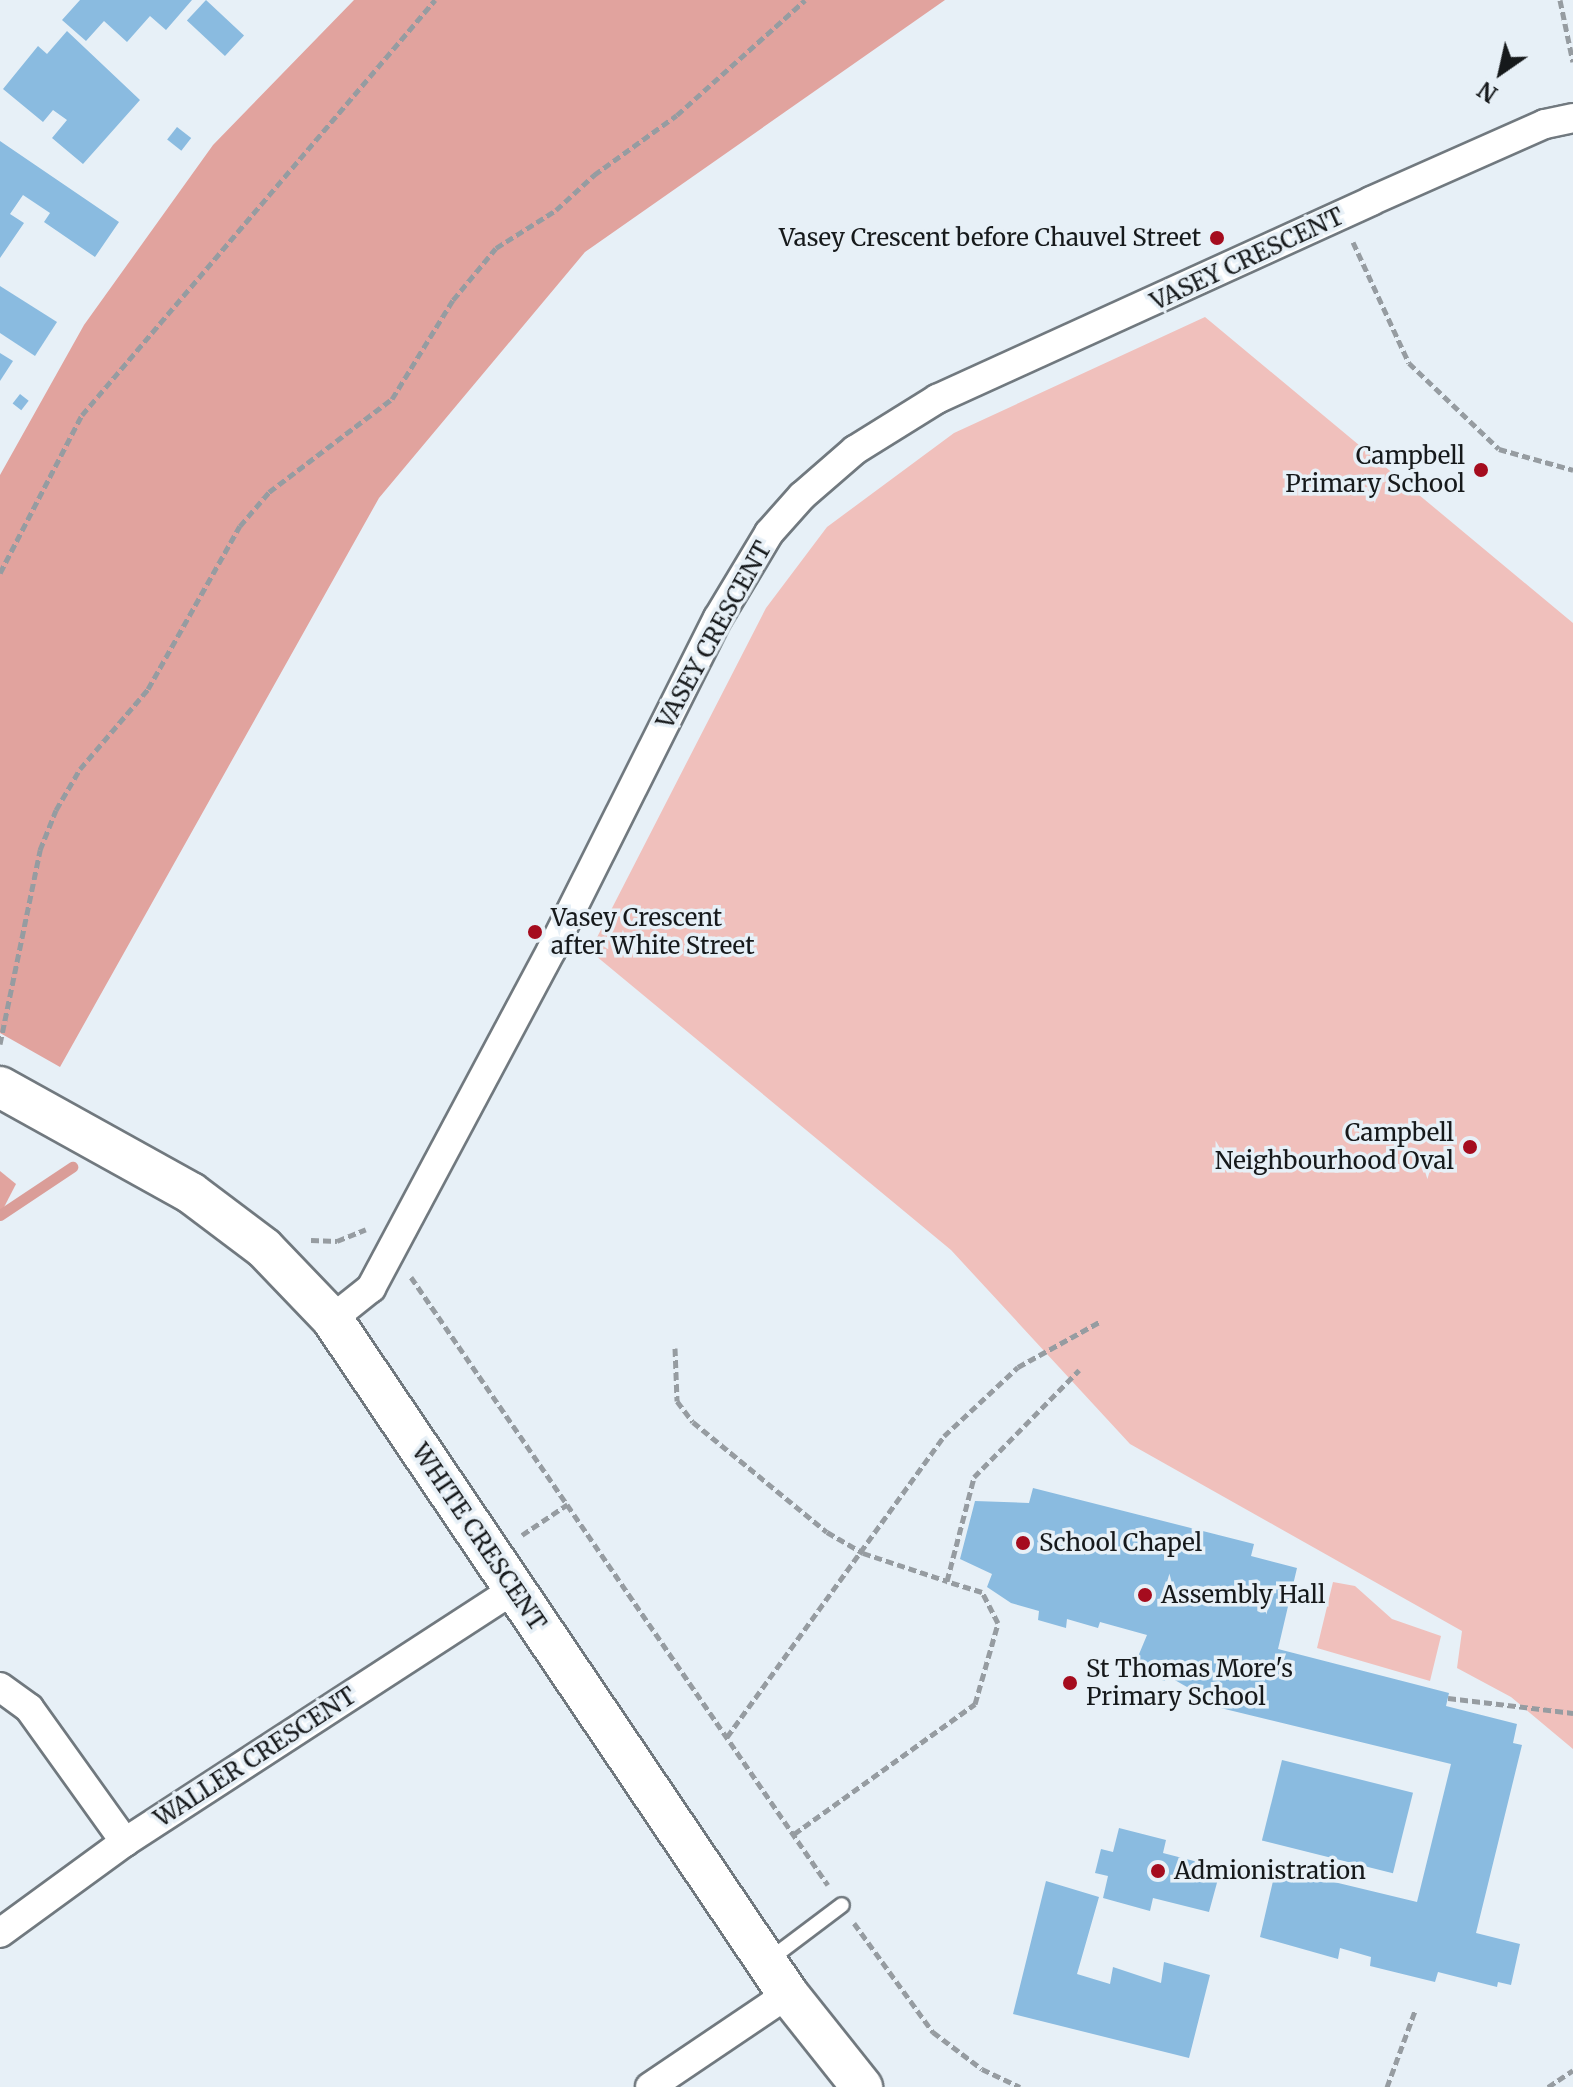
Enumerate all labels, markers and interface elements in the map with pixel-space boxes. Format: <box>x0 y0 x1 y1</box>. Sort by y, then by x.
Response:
north arrow <box>1461 32 1541 112</box>
text: N <box>1473 75 1503 108</box>
street label: VASEY CRESCENT <box>1146 202 1348 316</box>
place label: Vasey Crescent before Chauvel Street <box>779 224 1201 252</box>
marker: Vasey Crescent before Chauvel Street <box>1208 229 1226 247</box>
place label: Campbell Primary School <box>1285 442 1465 498</box>
marker: Campbell Primary School <box>1472 461 1490 479</box>
street label: VASEY CRESCENT <box>651 536 777 734</box>
place label: Vasey Crescent after White Street <box>551 904 754 960</box>
marker: Vasey Crescent after White Street <box>526 923 544 941</box>
place label: Campbell Neighbourhood Oval <box>1215 1119 1454 1175</box>
marker: Campbell Neighbourhood Oval <box>1461 1138 1479 1156</box>
street label: WHITE CRESCENT <box>406 1438 552 1636</box>
place label: School Chapel <box>1039 1529 1202 1557</box>
marker: School Chapel <box>1014 1534 1032 1552</box>
place label: Assembly Hall <box>1161 1581 1325 1609</box>
marker: Assembly Hall <box>1136 1586 1154 1604</box>
place label: St Thomas More's Primary School <box>1086 1655 1293 1711</box>
marker: St Thomas More's Primary School <box>1061 1674 1079 1692</box>
street label: WALLER CRESCENT <box>149 1681 361 1833</box>
place label: Admionistration <box>1174 1857 1366 1885</box>
marker: Admionistration <box>1149 1862 1167 1880</box>

